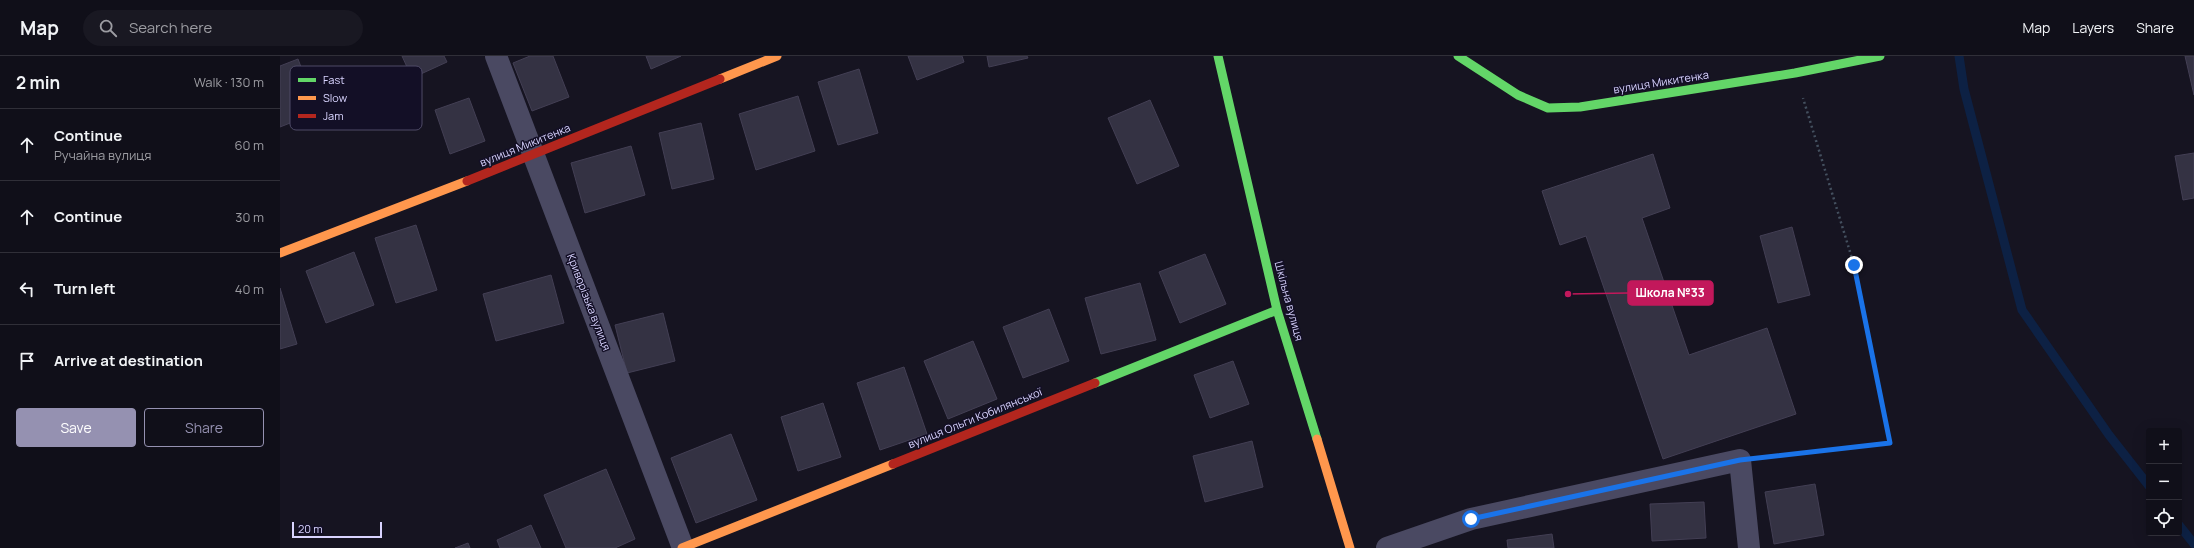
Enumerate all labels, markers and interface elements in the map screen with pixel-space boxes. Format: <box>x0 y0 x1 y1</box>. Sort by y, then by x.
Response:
search box <box>83 10 363 46</box>
text: Map <box>20 15 59 41</box>
icon: search <box>97 17 119 39</box>
text: Search here <box>129 17 212 38</box>
text: Map <box>2022 18 2050 37</box>
text: Layers <box>2072 18 2114 37</box>
text: Share <box>2136 18 2174 37</box>
legend <box>290 66 422 130</box>
street label: вулиця Микитенка <box>1612 67 1710 96</box>
text: 2 min <box>16 71 60 94</box>
text: Fast <box>323 72 345 87</box>
text: Walk · 130 m <box>194 73 264 91</box>
text: Slow <box>323 90 348 105</box>
text: Jam <box>323 108 344 123</box>
street label: вулиця Микитенка <box>477 120 572 170</box>
text: Continue <box>54 125 122 146</box>
icon: ahead <box>16 134 38 156</box>
text: 60 m <box>234 136 264 154</box>
text: Ручайна вулиця <box>54 146 152 164</box>
icon: ahead <box>16 206 38 228</box>
text: Continue <box>54 206 122 227</box>
text: 30 m <box>235 208 264 226</box>
street label: Криворізька вулиця <box>564 251 615 353</box>
route end <box>1845 256 1863 274</box>
street label: Шкільна вулиця <box>1272 259 1307 342</box>
icon: left <box>16 278 38 300</box>
text: Turn left <box>54 278 116 299</box>
text: 40 m <box>235 280 264 298</box>
callout: Школа №33 <box>1628 281 1713 305</box>
text: Школа №33 <box>1635 284 1705 301</box>
icon: arrive <box>16 350 38 372</box>
text: Arrive at destination <box>54 350 203 371</box>
street label: вулиця Ольги Кобилянської <box>905 384 1045 451</box>
button: Save <box>16 408 136 447</box>
button: Share <box>144 408 264 447</box>
map controls <box>2146 428 2182 536</box>
button: + <box>2146 428 2182 464</box>
button: − <box>2146 464 2182 500</box>
button: locate <box>2146 500 2182 536</box>
route start <box>1462 510 1480 528</box>
scale bar <box>292 520 382 539</box>
text: 20 m <box>298 521 323 536</box>

